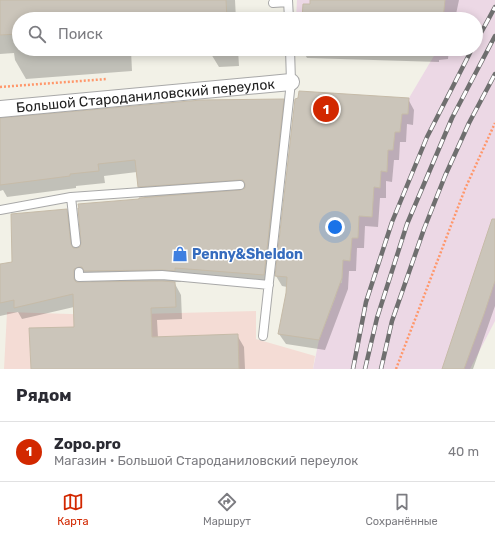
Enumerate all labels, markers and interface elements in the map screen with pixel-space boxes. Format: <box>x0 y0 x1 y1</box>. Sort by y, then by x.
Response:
search box <box>12 12 483 56</box>
icon: search <box>26 23 48 45</box>
text: Поиск <box>58 25 103 43</box>
street label: Большой Староданиловский переулок <box>15 76 276 116</box>
pin: 1 <box>313 94 339 124</box>
your location <box>325 217 345 237</box>
shop icon: Penny&Sheldon <box>171 245 189 263</box>
place label: Penny&Sheldon <box>192 246 303 263</box>
text: Рядом <box>16 385 72 405</box>
text: Zopo.pro <box>54 435 121 453</box>
text: 1 <box>26 444 32 459</box>
text: 40 m <box>448 444 479 459</box>
text: Магазин · Большой Староданиловский переулок <box>54 453 358 468</box>
tab: Карта <box>57 491 89 528</box>
tab: Маршрут <box>203 491 251 528</box>
tab: Сохранённые <box>365 491 438 528</box>

